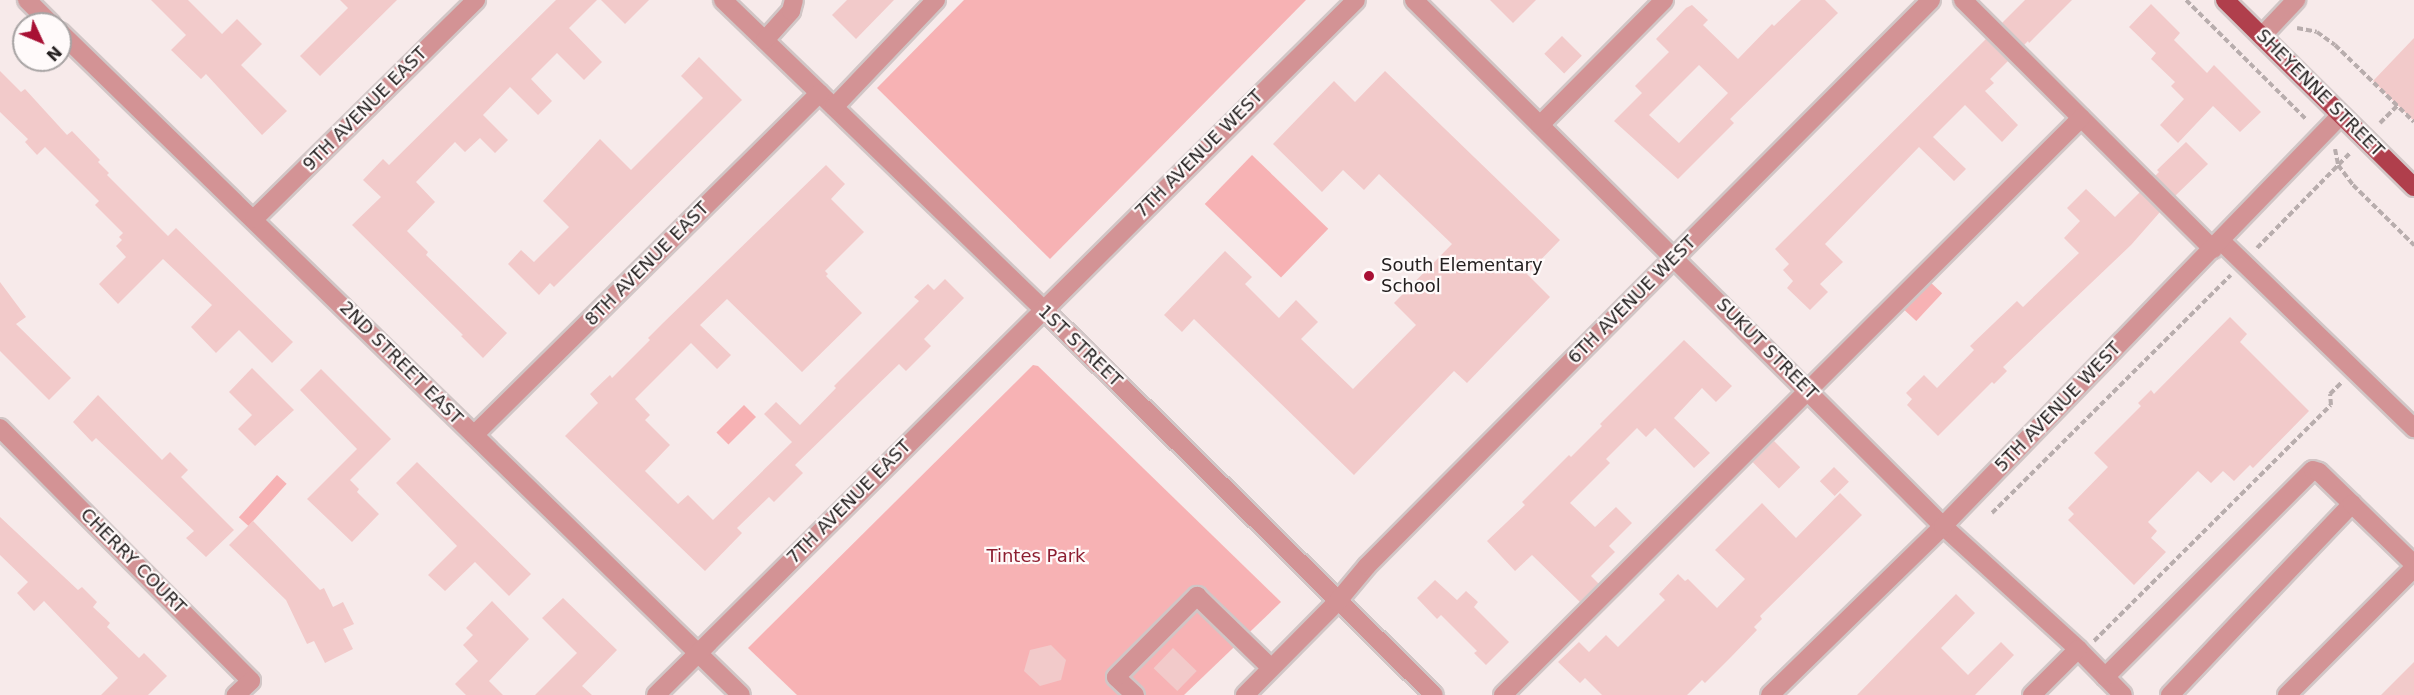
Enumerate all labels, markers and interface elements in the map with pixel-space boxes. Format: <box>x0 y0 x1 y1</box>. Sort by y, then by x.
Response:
north arrow <box>12 12 72 72</box>
street label: SHEYENNE STREET <box>2252 25 2388 161</box>
text: N <box>42 42 65 65</box>
street label: 9TH AVENUE EAST <box>299 43 431 175</box>
street label: 7TH AVENUE WEST <box>1131 86 1267 222</box>
street label: 8TH AVENUE EAST <box>581 198 713 330</box>
street label: 6TH AVENUE WEST <box>1564 232 1700 368</box>
place label: South Elementary School <box>1381 255 1543 298</box>
marker: South Elementary School <box>1362 269 1376 283</box>
street label: SUKUT STREET <box>1712 294 1822 404</box>
street label: 2ND STREET EAST <box>335 297 467 429</box>
street label: 1ST STREET <box>1034 301 1126 391</box>
street label: 5TH AVENUE WEST <box>1991 338 2125 476</box>
street label: 7TH AVENUE EAST <box>783 436 915 568</box>
street label: CHERRY COURT <box>76 504 190 618</box>
park label: Tintes Park <box>987 545 1085 567</box>

